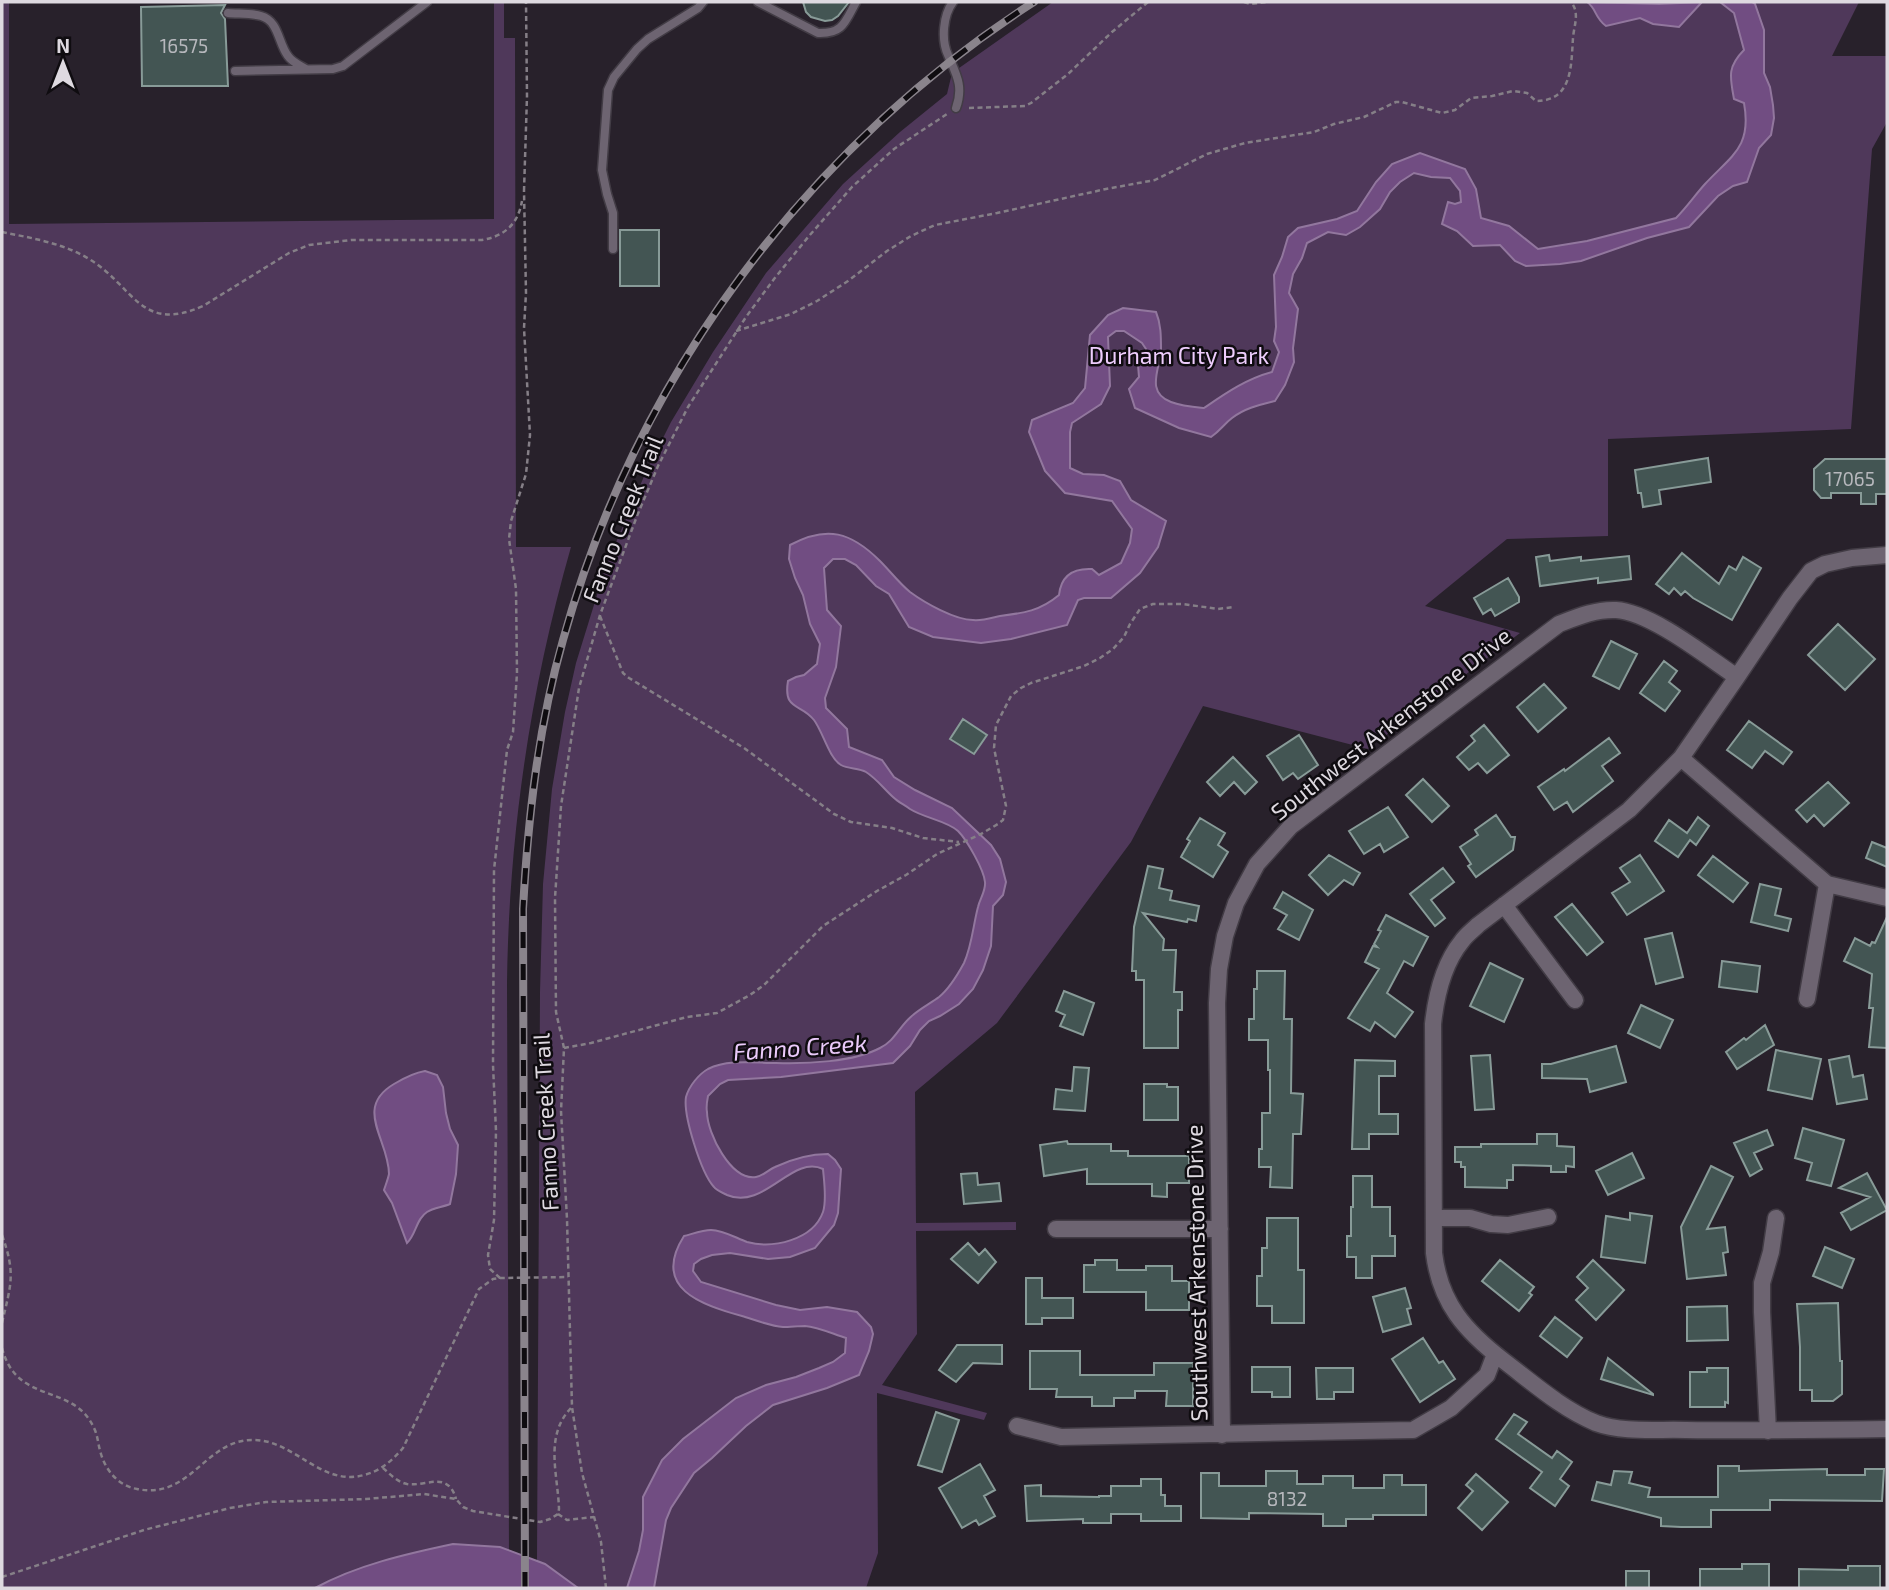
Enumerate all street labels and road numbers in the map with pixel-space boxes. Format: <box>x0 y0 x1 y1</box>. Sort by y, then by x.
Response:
street label: Fanno Creek Trail <box>576 431 668 606</box>
street label: Southwest Arkenstone Drive <box>1265 621 1516 826</box>
street label: Fanno Creek Trail <box>526 1032 564 1212</box>
street label: Southwest Arkenstone Drive <box>1179 1124 1213 1422</box>

